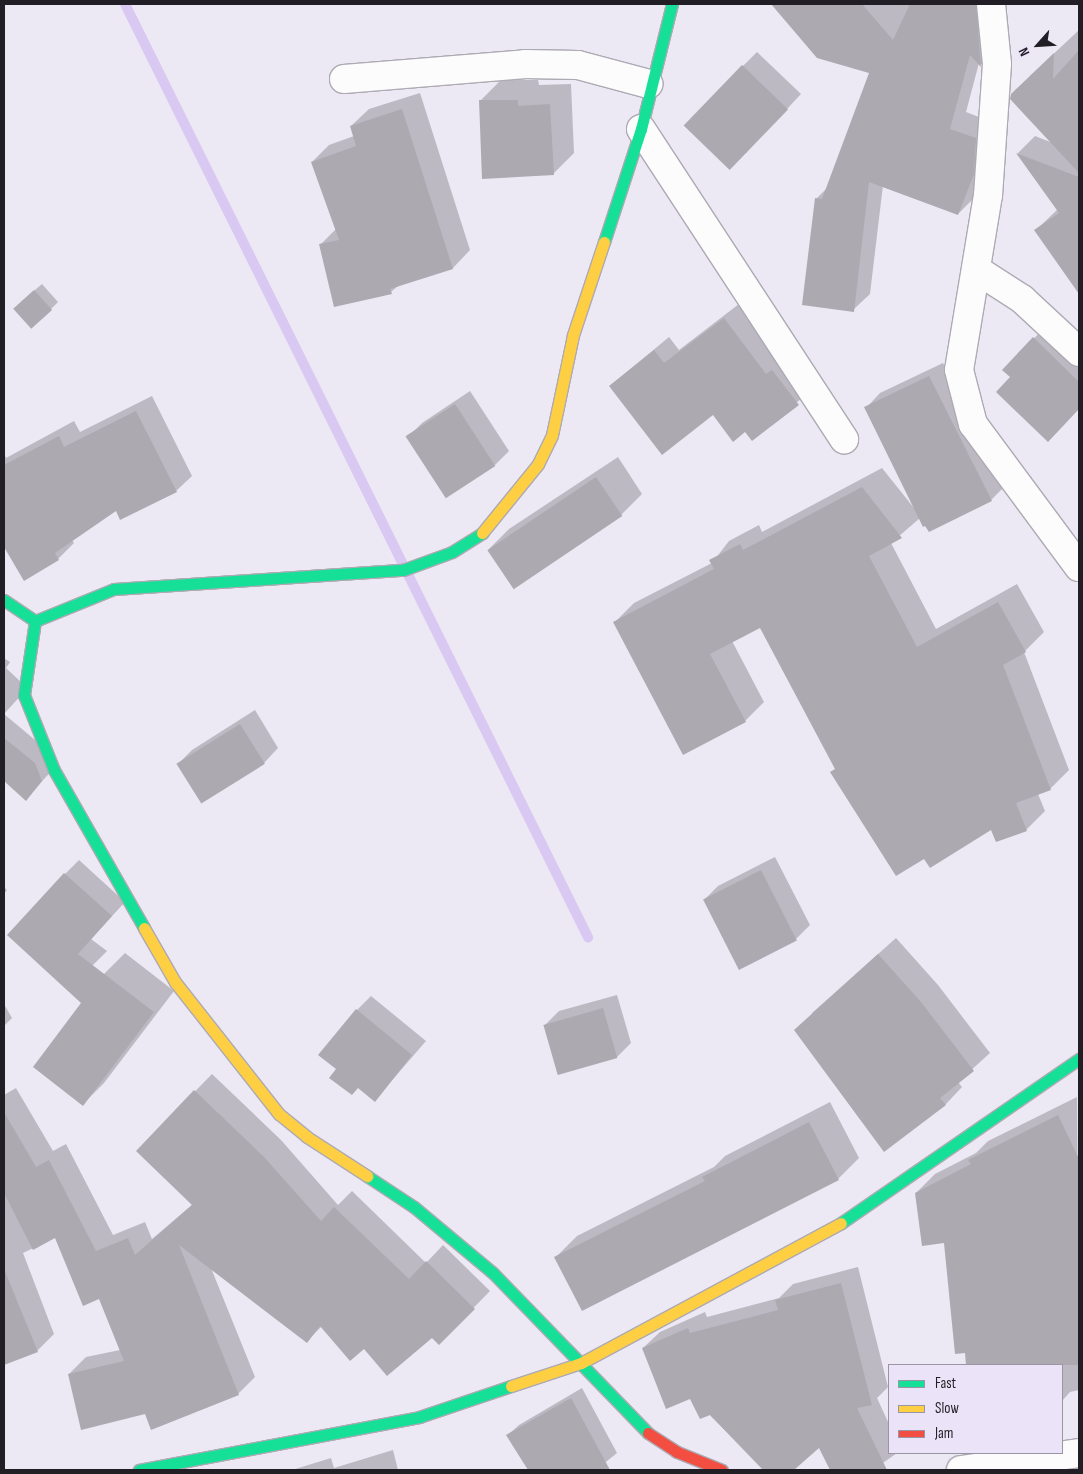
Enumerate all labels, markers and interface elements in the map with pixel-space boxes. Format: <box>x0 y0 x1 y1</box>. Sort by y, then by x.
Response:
north arrow <box>1013 20 1063 70</box>
text: N <box>1015 45 1033 59</box>
legend <box>888 1364 1063 1454</box>
text: Fast <box>935 1374 956 1393</box>
text: Slow <box>935 1399 959 1418</box>
text: Jam <box>935 1424 953 1443</box>

